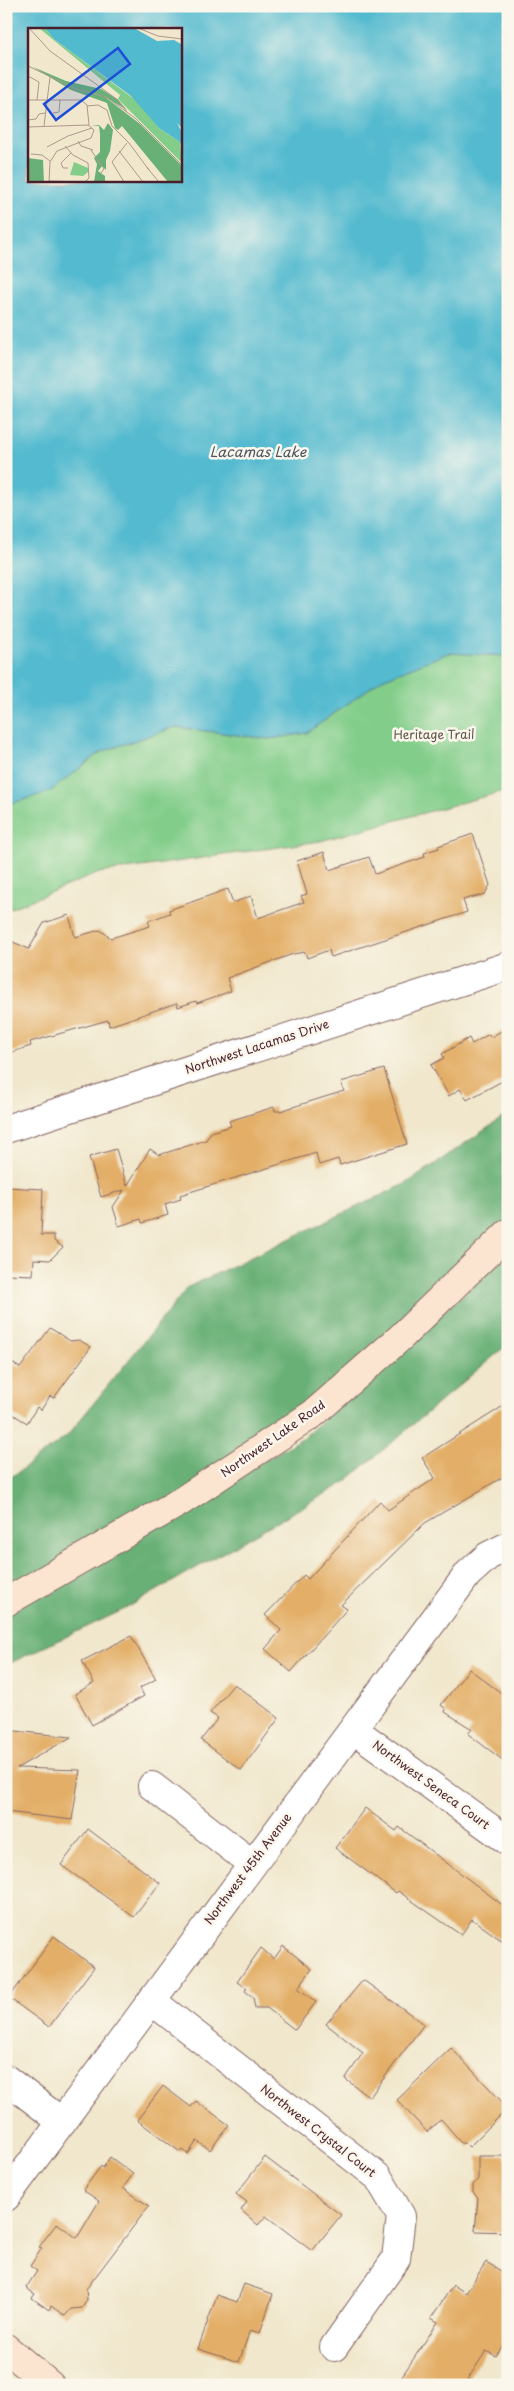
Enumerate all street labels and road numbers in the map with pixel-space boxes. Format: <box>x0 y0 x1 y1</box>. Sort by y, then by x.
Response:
street label: Northwest Lacamas Drive <box>182 1014 331 1078</box>
street label: Northwest Lake Road <box>216 1395 329 1481</box>
street label: Northwest Seneca Court <box>369 1735 494 1833</box>
street label: Northwest 45th Avenue <box>199 1809 295 1928</box>
street label: Northwest Crystal Court <box>257 2079 380 2181</box>

